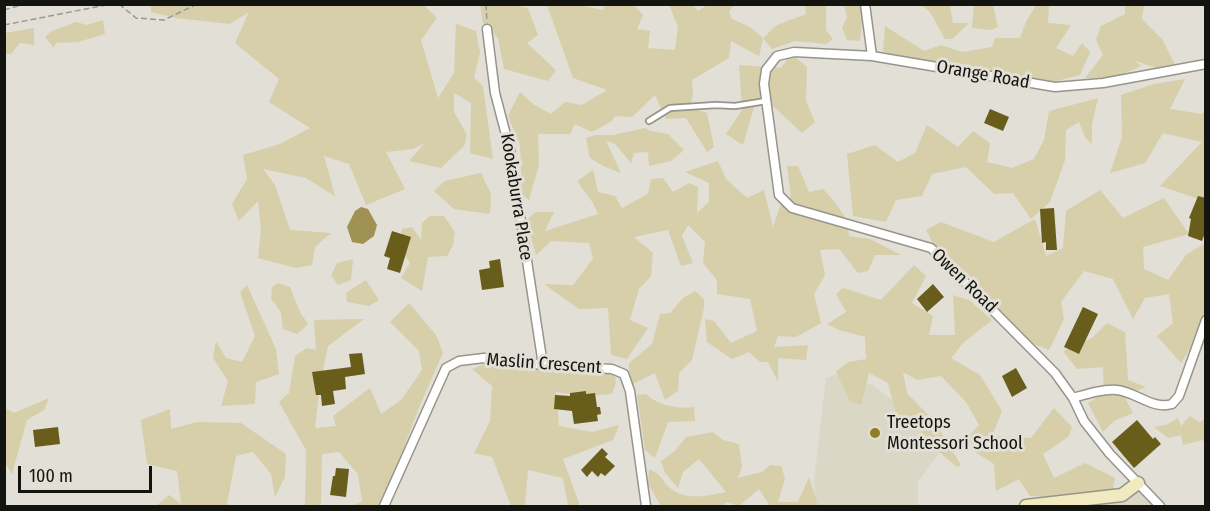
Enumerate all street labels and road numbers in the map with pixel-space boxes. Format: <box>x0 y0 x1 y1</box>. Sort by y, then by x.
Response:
street label: Orange Road <box>935 56 1031 94</box>
street label: Kookaburra Place <box>495 132 537 262</box>
street label: Owen Road <box>927 244 1001 318</box>
street label: Maslin Crescent <box>486 349 602 379</box>

